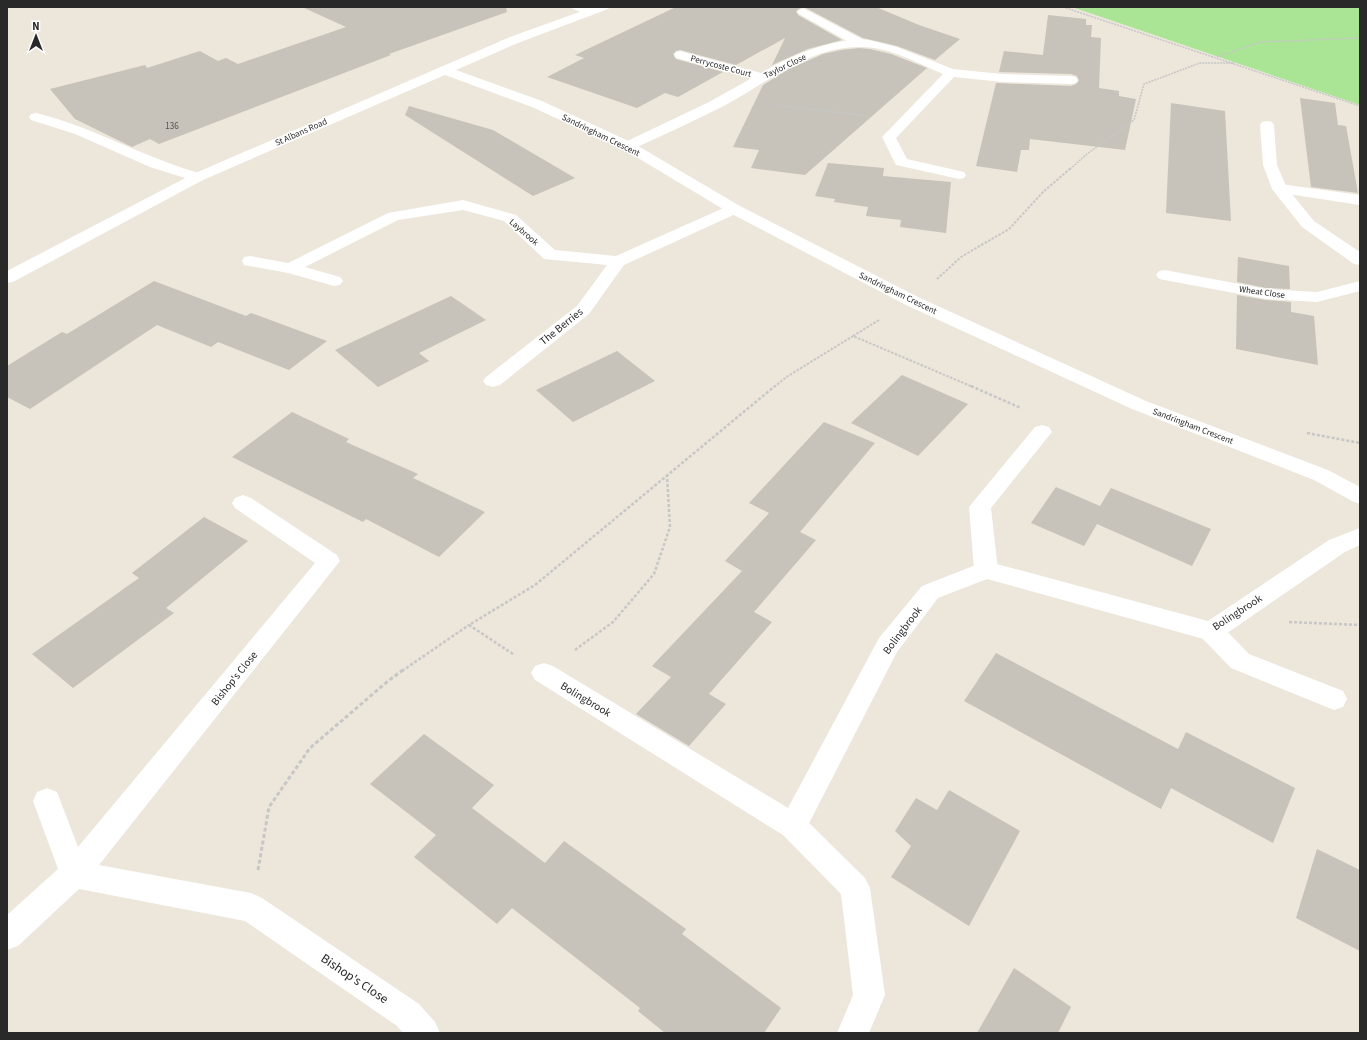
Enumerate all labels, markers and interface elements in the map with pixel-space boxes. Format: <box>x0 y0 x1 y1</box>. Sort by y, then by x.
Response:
north arrow <box>16 16 56 56</box>
text: N <box>32 19 40 34</box>
street label: Taylor Close <box>762 50 809 82</box>
street label: Perrycoste Court <box>689 52 753 81</box>
street label: Sandringham Crescent <box>560 111 642 160</box>
street label: St Albans Road <box>273 115 329 150</box>
house number: 136 <box>165 120 179 133</box>
street label: Laybrook <box>506 216 542 249</box>
street label: Sandringham Crescent <box>857 269 939 318</box>
street label: Wheat Close <box>1238 283 1286 302</box>
street label: The Berries <box>536 304 586 349</box>
street label: Sandringham Crescent <box>1151 405 1235 448</box>
street label: Bolingbrook <box>1209 590 1266 634</box>
street label: Bolingbrook <box>879 603 926 657</box>
street label: Bishop's Close <box>208 648 261 709</box>
street label: Bolingbrook <box>558 678 614 721</box>
street label: Bishop's Close <box>317 950 392 1008</box>

